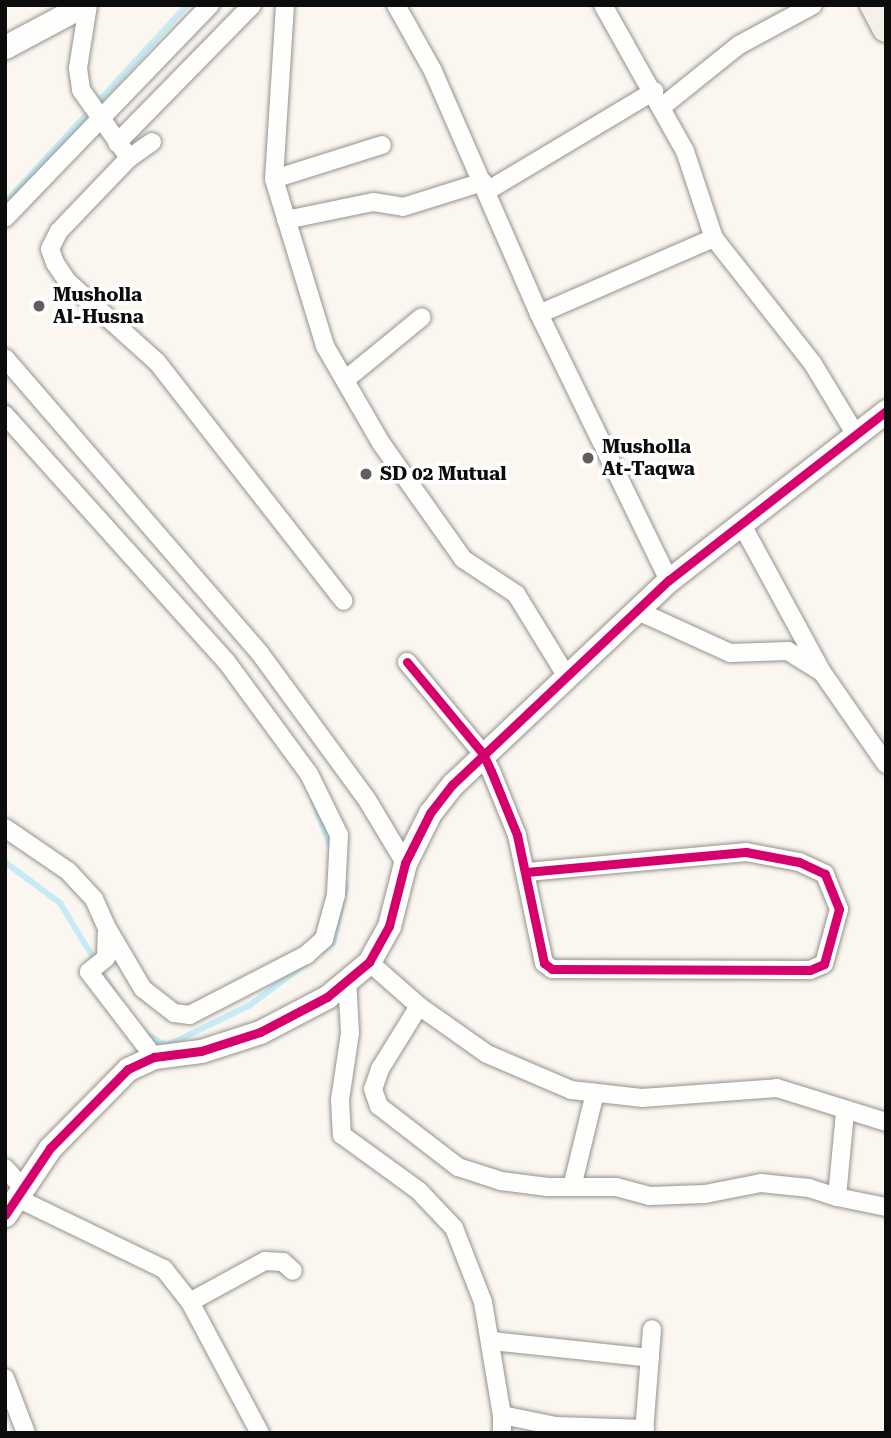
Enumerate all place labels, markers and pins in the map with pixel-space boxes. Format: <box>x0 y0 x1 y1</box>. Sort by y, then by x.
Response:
place label: Musholla Al-Husna <box>53 284 144 328</box>
marker: Musholla Al-Husna <box>31 298 47 314</box>
place label: Musholla At-Taqwa <box>602 436 695 480</box>
marker: Musholla At-Taqwa <box>580 450 596 466</box>
place label: SD 02 Mutual <box>380 463 507 485</box>
marker: SD 02 Mutual <box>358 466 374 482</box>

